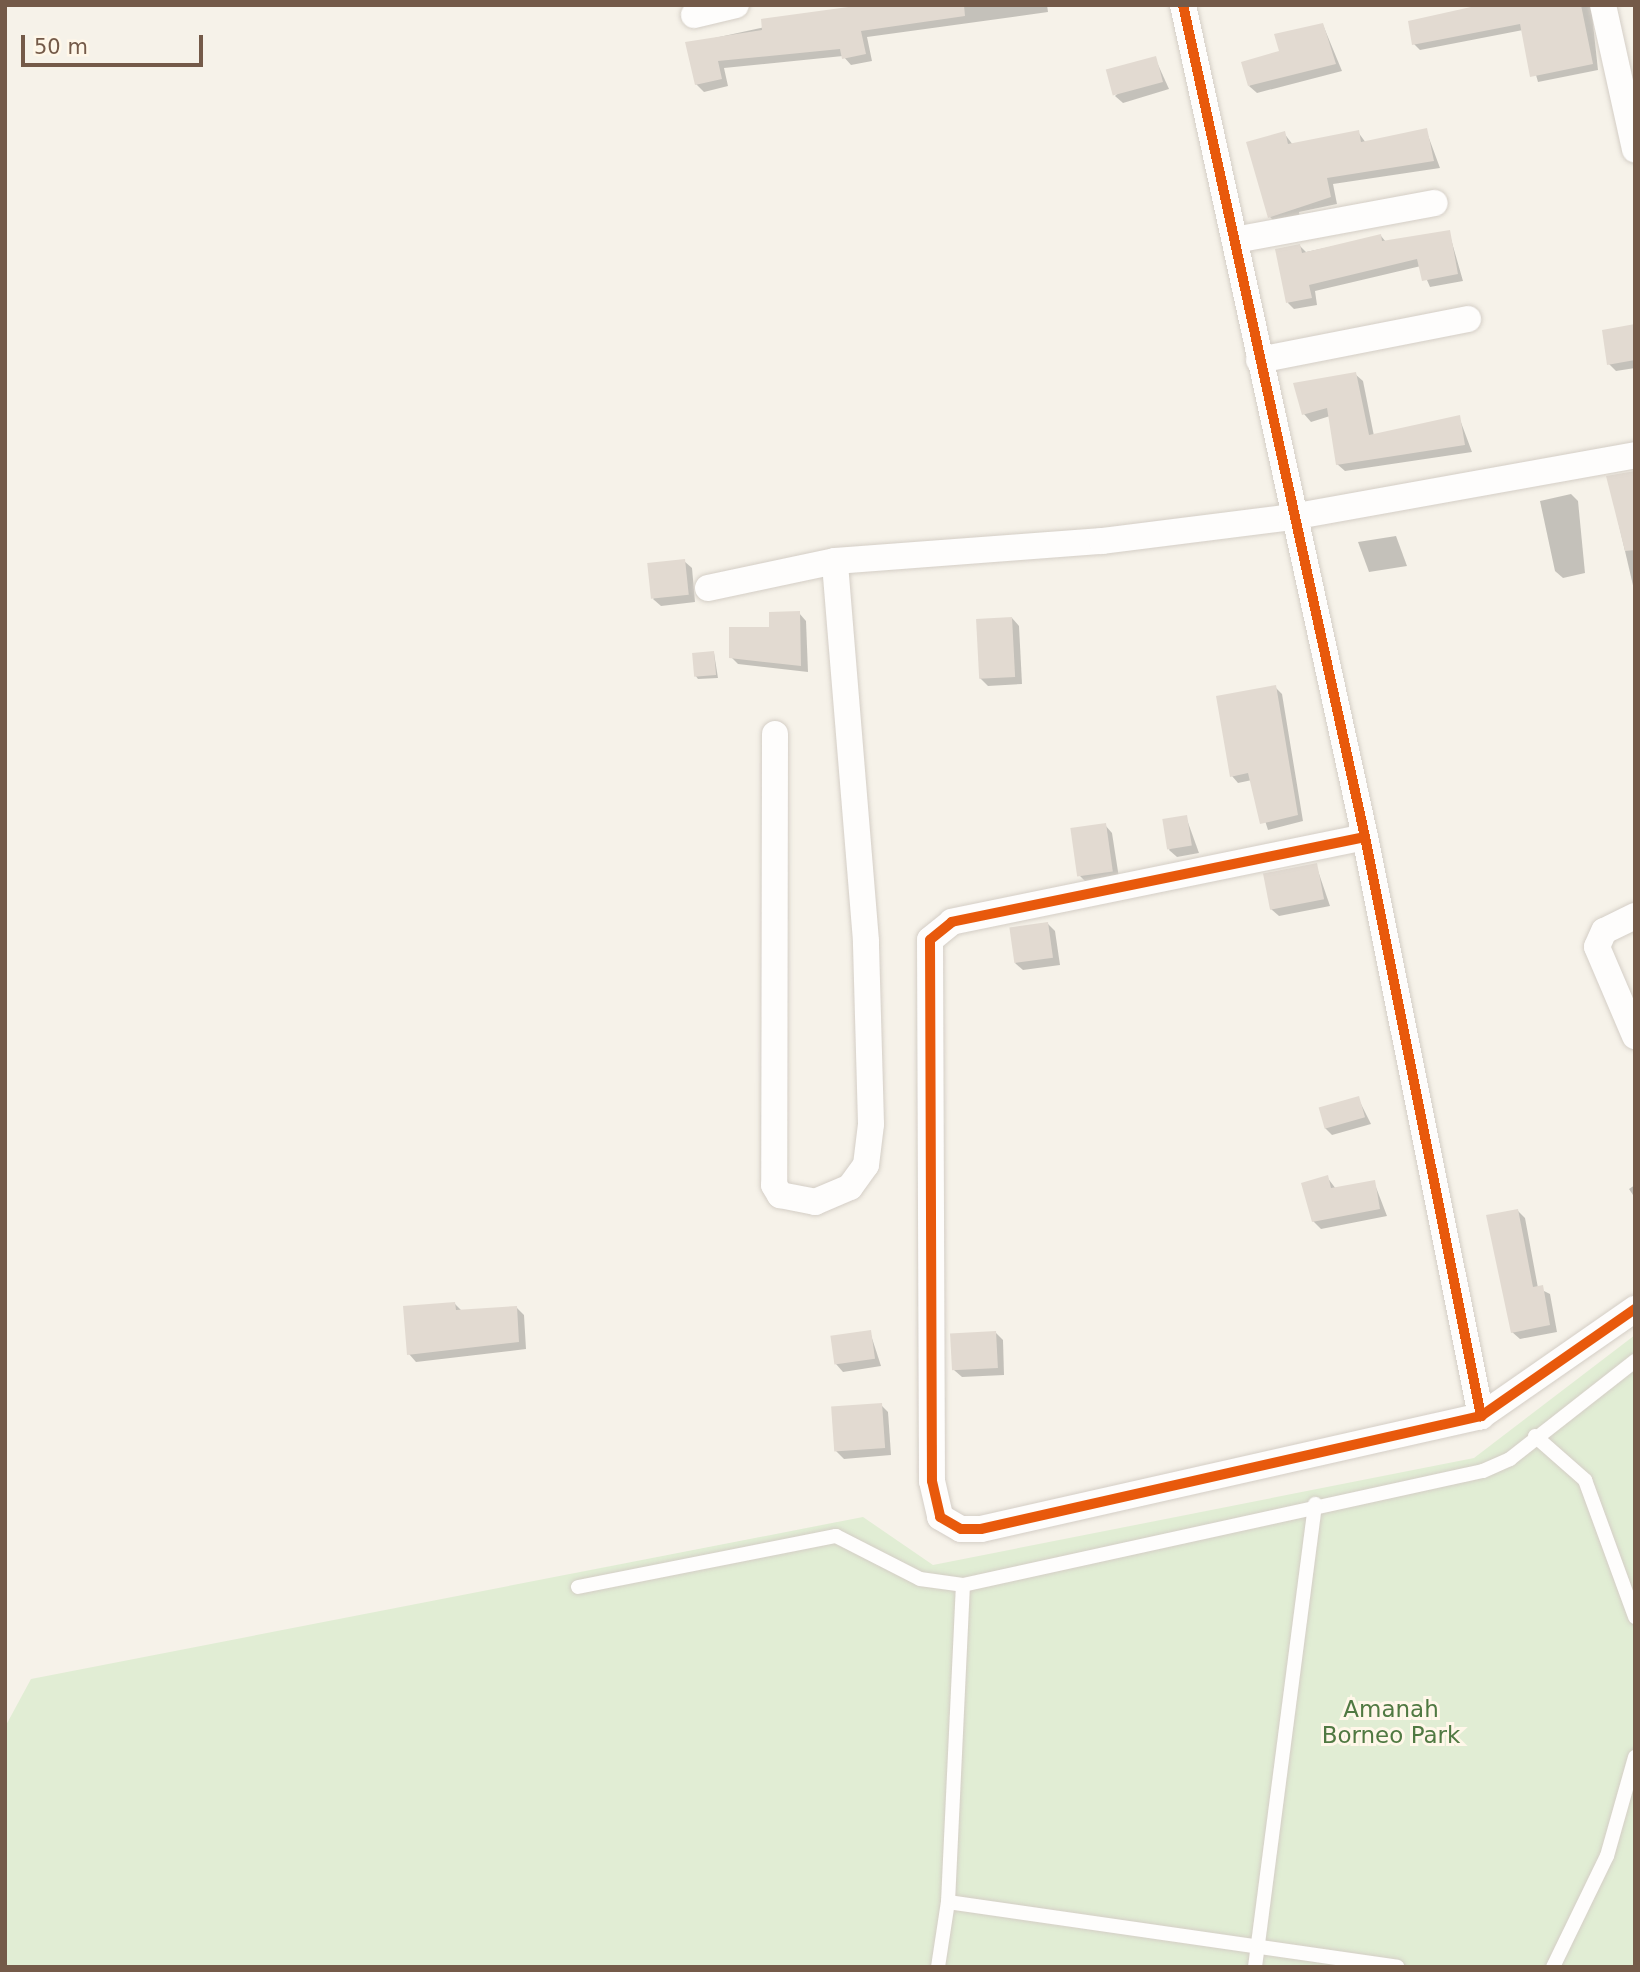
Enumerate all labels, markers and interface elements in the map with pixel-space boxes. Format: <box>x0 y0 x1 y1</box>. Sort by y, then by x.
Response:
scale bar <box>24 21 206 65</box>
text: 50 m <box>34 35 88 59</box>
park label: Amanah Borneo Park <box>1322 1695 1460 1749</box>

